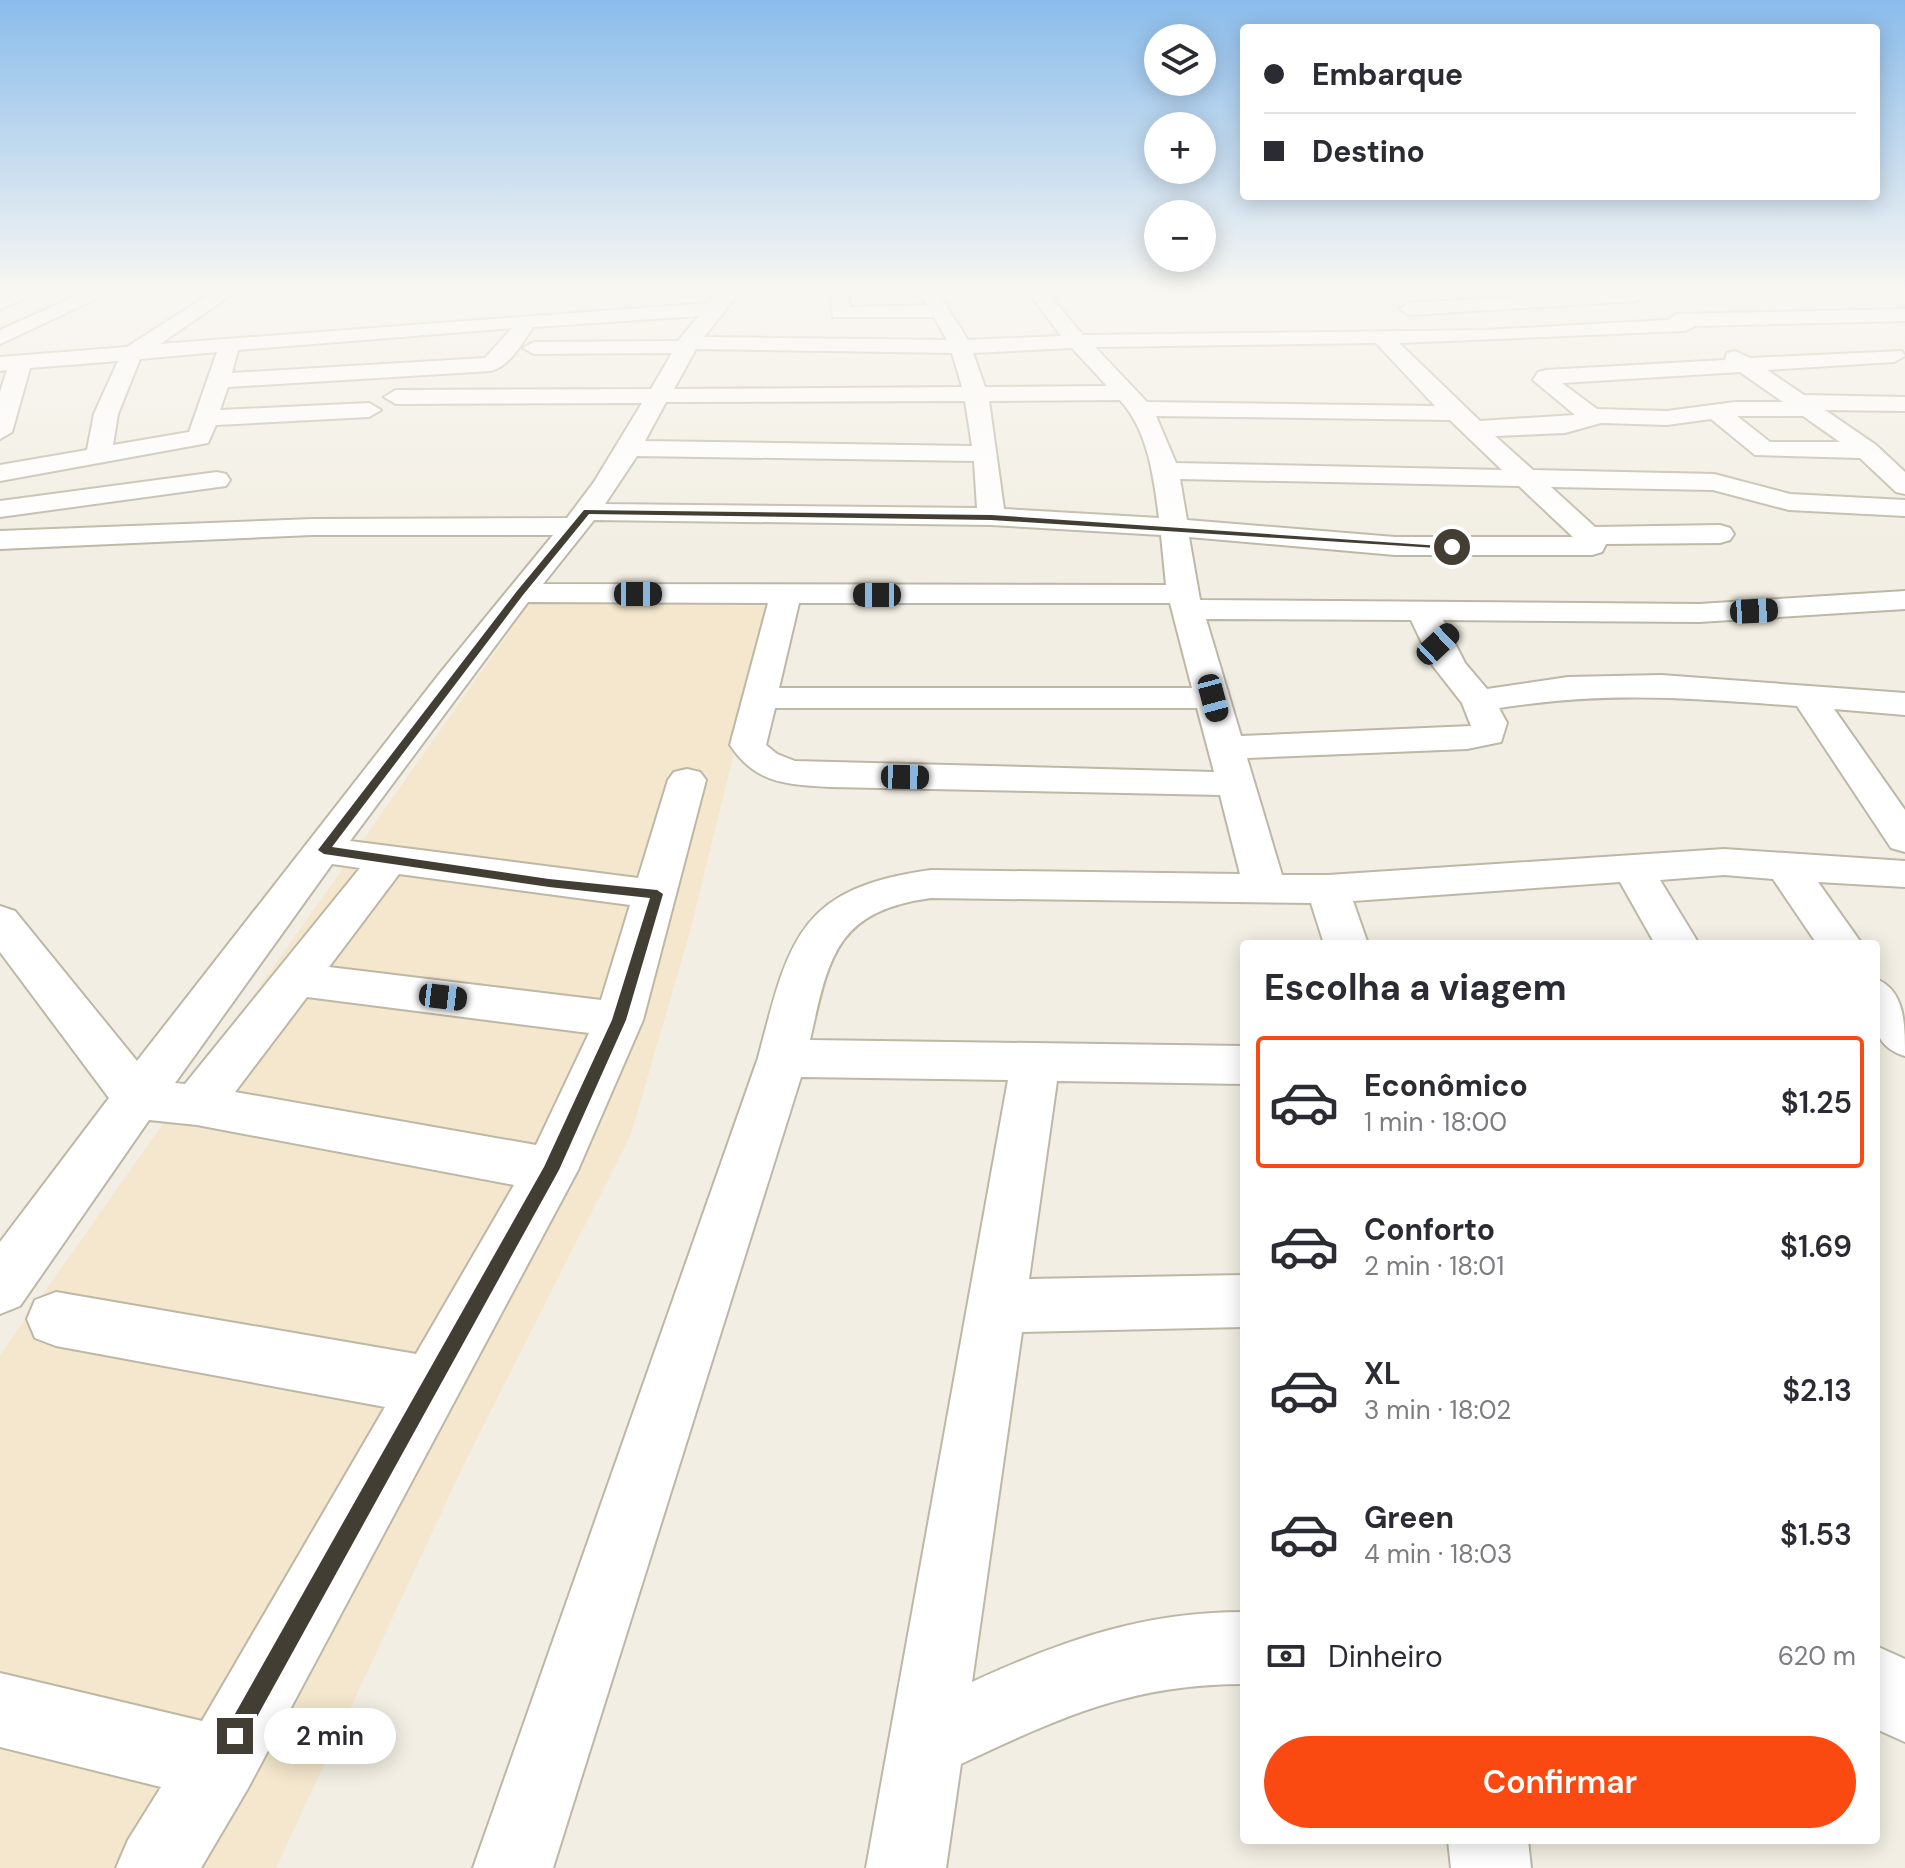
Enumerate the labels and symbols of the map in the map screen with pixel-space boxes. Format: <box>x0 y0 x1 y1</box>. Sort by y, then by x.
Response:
route start <box>1434 529 1470 565</box>
car <box>614 582 662 606</box>
car <box>853 583 901 607</box>
car <box>1729 598 1779 624</box>
car <box>1412 619 1464 669</box>
car <box>1195 672 1231 724</box>
car <box>881 765 929 789</box>
car <box>418 982 468 1012</box>
callout: 2 min <box>263 1708 395 1764</box>
route end <box>217 1718 253 1754</box>

